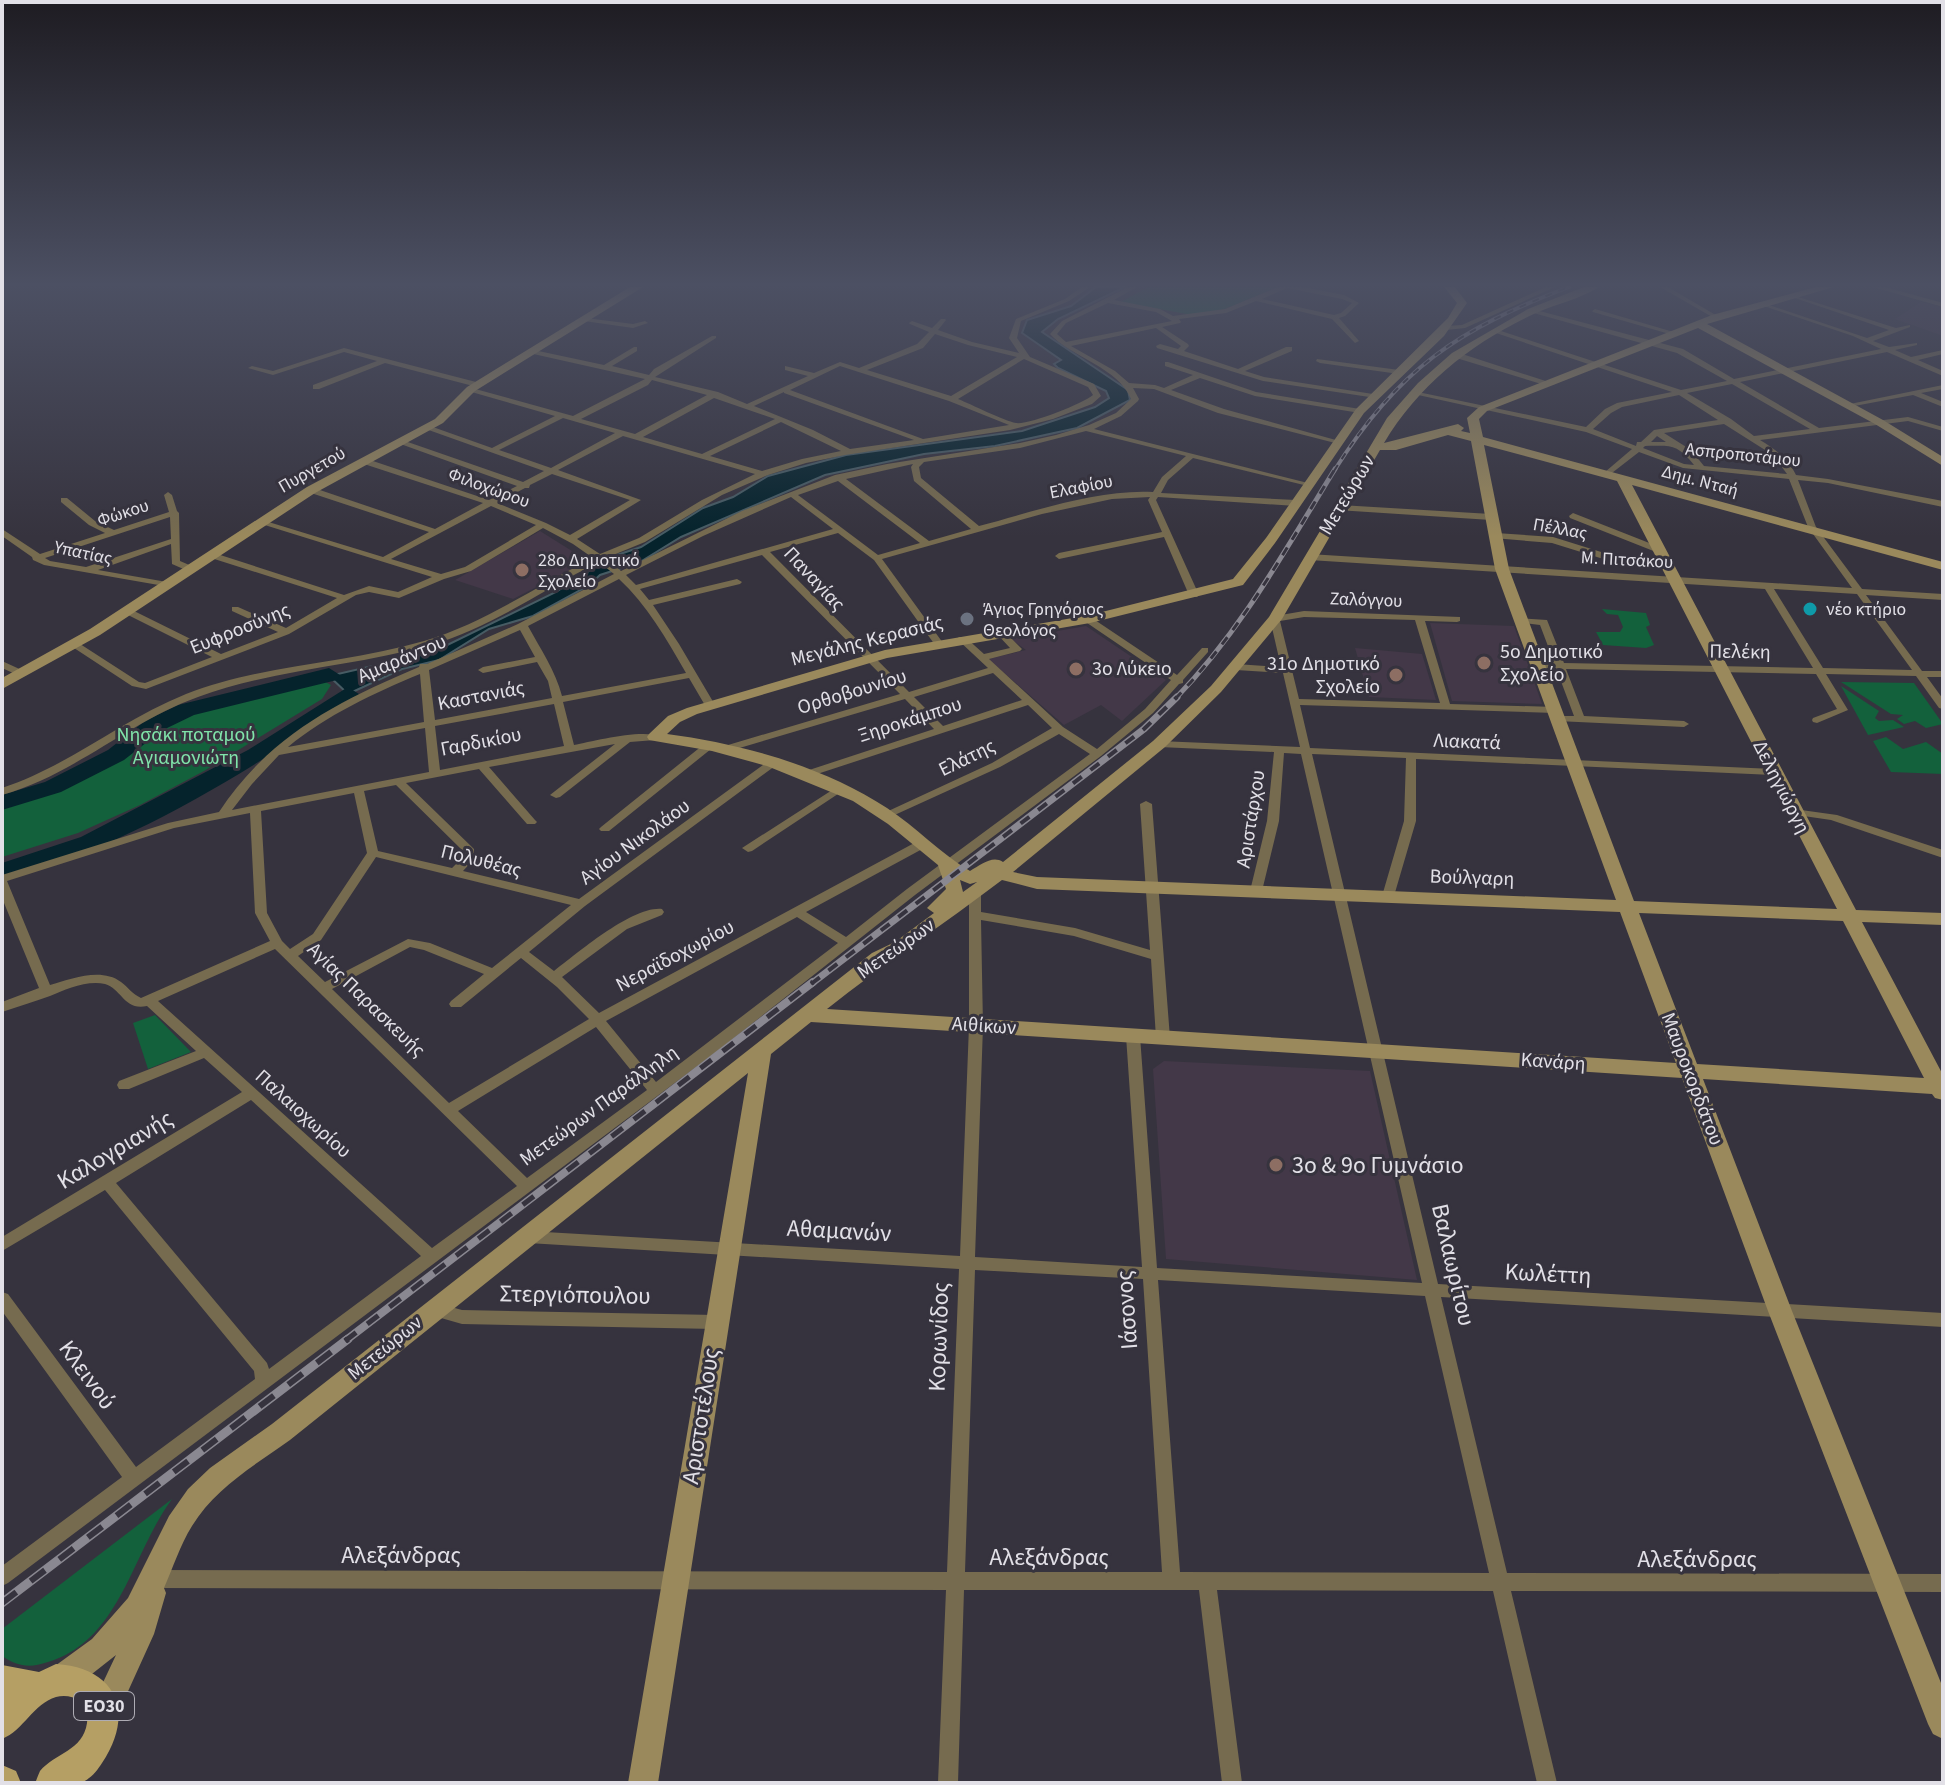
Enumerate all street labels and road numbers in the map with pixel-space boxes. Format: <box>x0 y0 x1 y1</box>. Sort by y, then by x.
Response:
street label: Ασπροποτάμου <box>1684 437 1802 473</box>
street label: Πυργετού <box>274 441 350 499</box>
street label: Μετεώρων <box>1312 449 1382 540</box>
street label: Δημ. Νταή <box>1659 459 1741 503</box>
street label: Φιλοχώρου <box>445 462 533 514</box>
street label: Ελαφίου <box>1047 469 1115 505</box>
street label: Φώκου <box>94 493 152 533</box>
street label: Πέλλας <box>1531 512 1589 546</box>
street label: Υπατίας <box>51 534 115 571</box>
street label: Παναγίας <box>777 541 851 618</box>
street label: Μ. Πιτσάκου <box>1580 545 1674 575</box>
street label: Ζαλόγγου <box>1329 586 1403 614</box>
street label: Ευφροσύνης <box>186 596 295 662</box>
street label: Μεγάλης Κερασιάς <box>788 608 946 673</box>
street label: Αμαράντου <box>353 628 451 690</box>
street label: Πελέκη <box>1709 637 1771 667</box>
street label: Ορθοβουνίου <box>794 662 910 722</box>
street label: Καστανιάς <box>435 674 527 718</box>
street label: Ξηροκάμπου <box>855 690 965 750</box>
street label: Γαρδικίου <box>438 720 524 764</box>
street label: Λιακατά <box>1433 727 1501 757</box>
street label: Ελάτης <box>934 732 1000 784</box>
street label: Δεληγιώργη <box>1746 736 1816 838</box>
street label: Αριστάρχου <box>1229 768 1273 870</box>
street label: Αγίου Νικολάου <box>574 792 696 892</box>
street label: Πολυθέας <box>438 837 525 885</box>
street label: Βούλγαρη <box>1429 863 1515 893</box>
street label: Μετεώρων <box>851 912 941 986</box>
street label: Νεραϊδοχωρίου <box>611 913 739 999</box>
street label: Αγίας Παρασκευής <box>301 936 432 1064</box>
street label: Μαυροκορδάτου <box>1654 1009 1730 1149</box>
street label: Αιθίκων <box>951 1010 1018 1042</box>
street label: Μετεώρων Παράλληλη <box>514 1039 684 1173</box>
street label: Κανάρη <box>1520 1046 1586 1078</box>
street label: Παλαιοχωρίου <box>249 1063 357 1165</box>
street label: Καλογριανής <box>50 1102 180 1198</box>
street label: Βαλαωρίτου <box>1422 1201 1484 1329</box>
street label: Αθαμανών <box>786 1211 892 1251</box>
street label: Κωλέττη <box>1504 1254 1592 1294</box>
street label: Ιάσονος <box>1107 1269 1147 1351</box>
street label: Στεργιόπουλου <box>499 1276 651 1314</box>
street label: Κορωνίδος <box>920 1282 958 1392</box>
street label: Μετεώρων <box>342 1309 429 1387</box>
street label: Κλεινού <box>50 1333 124 1417</box>
street label: Αριστοτέλους <box>673 1346 729 1486</box>
street label: Αλεξάνδρας <box>341 1538 461 1573</box>
street label: Αλεξάνδρας <box>989 1540 1109 1575</box>
street label: Αλεξάνδρας <box>1637 1542 1757 1577</box>
road number: ΕΟ30 <box>74 1692 134 1720</box>

